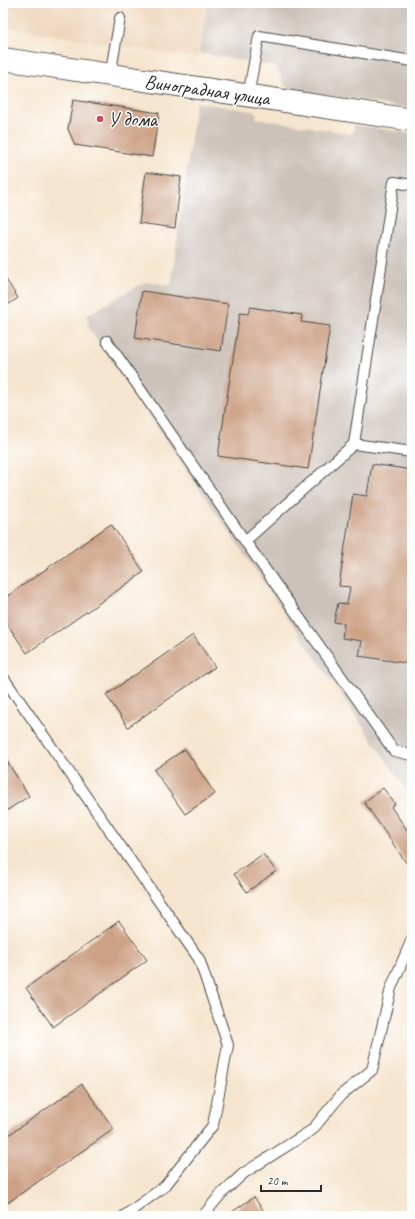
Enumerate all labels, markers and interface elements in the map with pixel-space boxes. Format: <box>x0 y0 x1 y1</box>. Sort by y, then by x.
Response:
street label: Виноградная улица <box>143 69 273 111</box>
place label: У дома <box>108 107 159 132</box>
marker: У дома <box>95 114 105 124</box>
scale bar <box>261 1167 321 1193</box>
text: 20 m <box>267 1173 289 1189</box>

